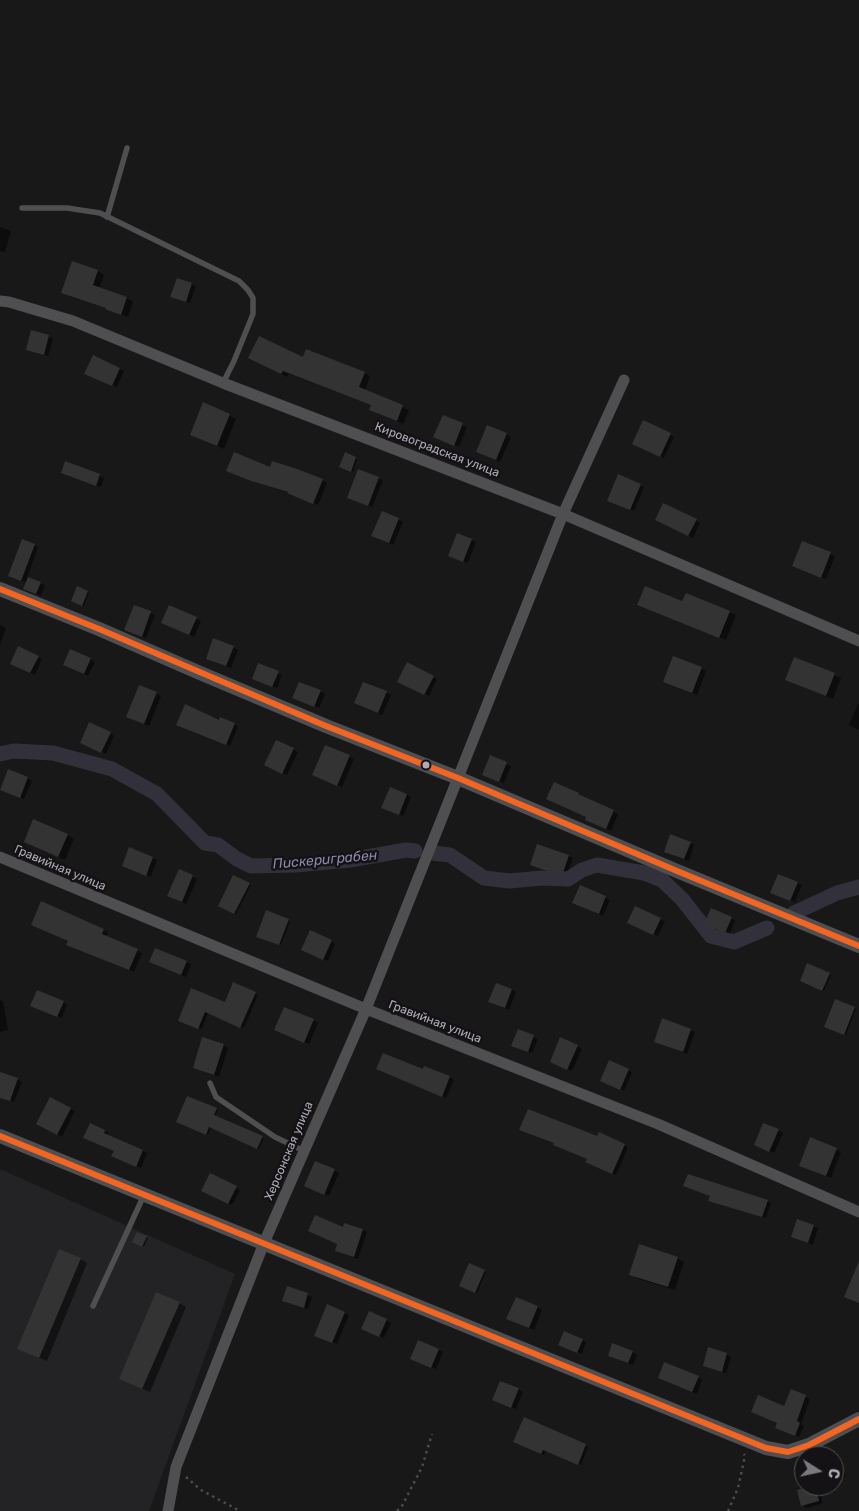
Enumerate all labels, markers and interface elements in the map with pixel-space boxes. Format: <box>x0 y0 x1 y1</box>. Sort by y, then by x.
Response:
street label: Кировоградская улица <box>373 420 501 480</box>
unlabelled marker <box>421 760 431 770</box>
street label: Гравийная улица <box>12 842 108 894</box>
water label: Пискериграбен <box>272 847 378 873</box>
street label: Гравийная улица <box>387 998 483 1046</box>
street label: Херсонская улица <box>262 1099 316 1203</box>
north arrow <box>794 1446 844 1496</box>
text: С <box>824 1467 843 1480</box>

